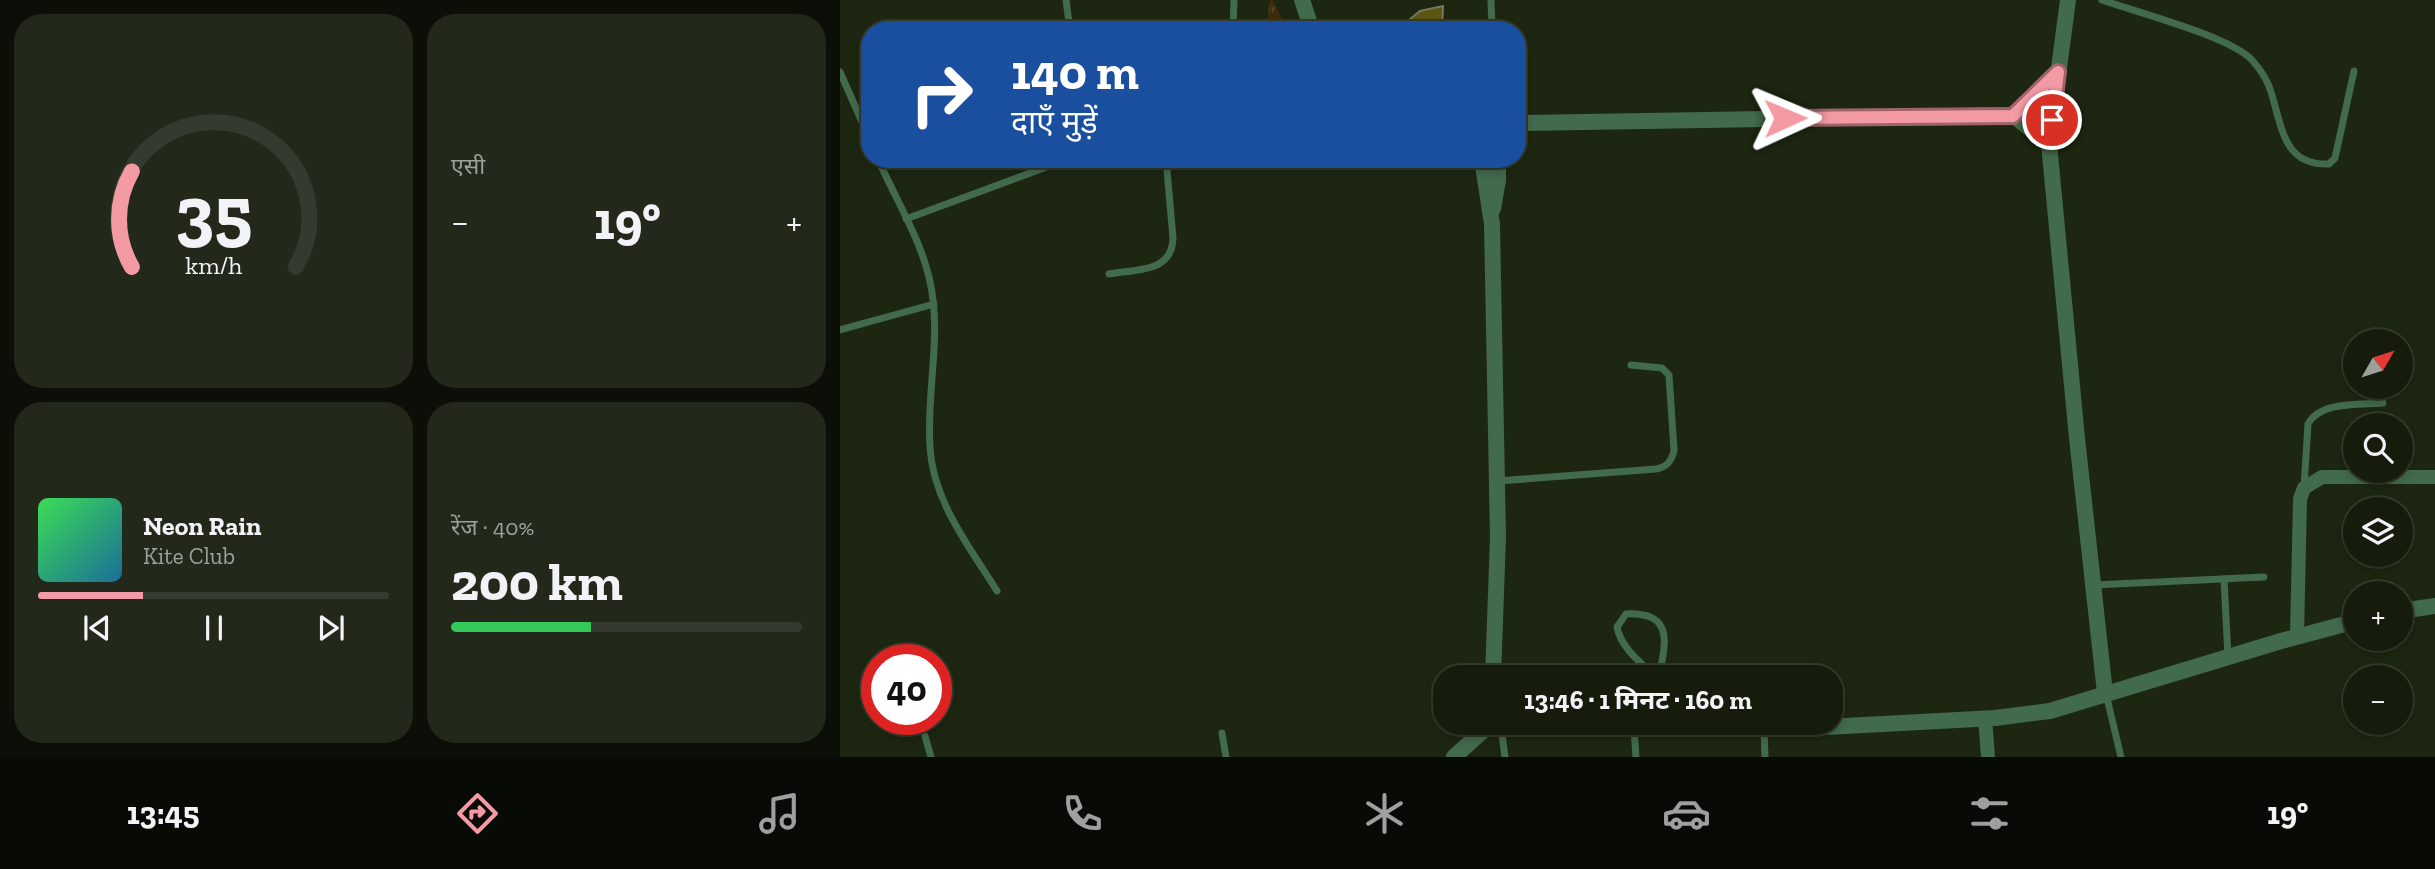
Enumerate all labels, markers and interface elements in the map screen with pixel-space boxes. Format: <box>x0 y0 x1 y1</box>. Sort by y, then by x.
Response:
text: 140 m <box>1011 43 1139 102</box>
icon: right <box>896 49 987 140</box>
position arrow <box>1748 81 1822 155</box>
pin <box>2022 90 2082 150</box>
icon: arrive <box>2033 101 2071 139</box>
text: दाएँ मुड़ें <box>1011 103 1098 141</box>
text: एसी <box>451 152 485 180</box>
text: 35 <box>175 168 252 256</box>
text: 19° <box>594 190 661 252</box>
text: − <box>451 199 469 245</box>
text: + <box>786 199 802 245</box>
text: km/h <box>185 250 242 280</box>
north arrow <box>2343 329 2413 399</box>
map controls <box>2343 329 2413 735</box>
button: search <box>2343 413 2413 483</box>
button: layers <box>2343 497 2413 567</box>
text: Neon Rain <box>143 510 261 542</box>
text: रेंज · 40% <box>451 513 534 541</box>
text: Kite Club <box>143 542 235 570</box>
text: 200 km <box>451 551 623 613</box>
button: + <box>2343 581 2413 651</box>
icon: previous <box>78 609 116 647</box>
icon: pause <box>195 609 233 647</box>
icon: next <box>312 609 350 647</box>
speed limit sign: 40 <box>861 644 952 735</box>
button: − <box>2343 665 2413 735</box>
text: 13:46 · 1 मिनट · 160 m <box>1524 684 1752 716</box>
icon: directions <box>453 789 502 838</box>
icon: music <box>755 789 804 838</box>
icon: phone <box>1058 789 1107 838</box>
icon: climate <box>1360 789 1409 838</box>
icon: car <box>1662 789 1711 838</box>
icon: filters <box>1965 789 2014 838</box>
text: 13:45 <box>127 794 200 832</box>
text: 19° <box>2267 794 2308 832</box>

